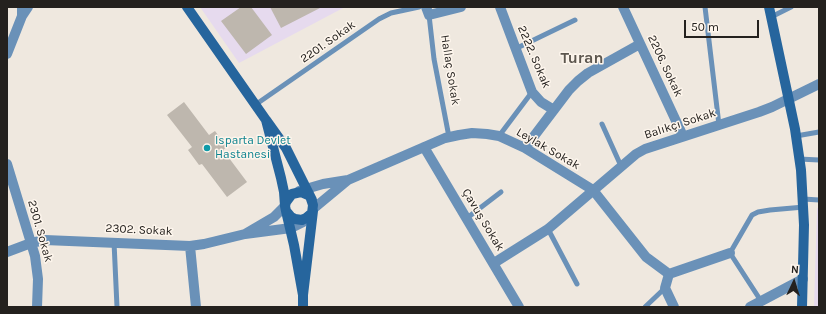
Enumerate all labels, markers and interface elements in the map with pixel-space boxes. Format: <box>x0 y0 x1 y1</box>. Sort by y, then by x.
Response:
scale bar <box>686 12 761 38</box>
street label: 2201. Sokak <box>298 18 358 66</box>
text: 50 m <box>691 20 719 34</box>
street label: 2222. Sokak <box>514 23 554 91</box>
street label: 2206. Sokak <box>644 33 686 99</box>
street label: Hallaç Sokak <box>437 34 463 106</box>
district label: Turan <box>561 48 603 68</box>
street label: Balıkçı Sokak <box>642 106 718 142</box>
street label: Leylak Sokak <box>514 125 582 173</box>
place label: Isparta Devlet Hastanesi <box>215 134 291 162</box>
marker: Isparta Devlet Hastanesi <box>202 143 212 153</box>
street label: Çavuş Sokak <box>459 186 507 254</box>
street label: 2301. Sokak <box>24 198 56 264</box>
street label: 2302. Sokak <box>105 221 173 239</box>
north arrow <box>774 262 814 302</box>
text: N <box>790 263 799 276</box>

